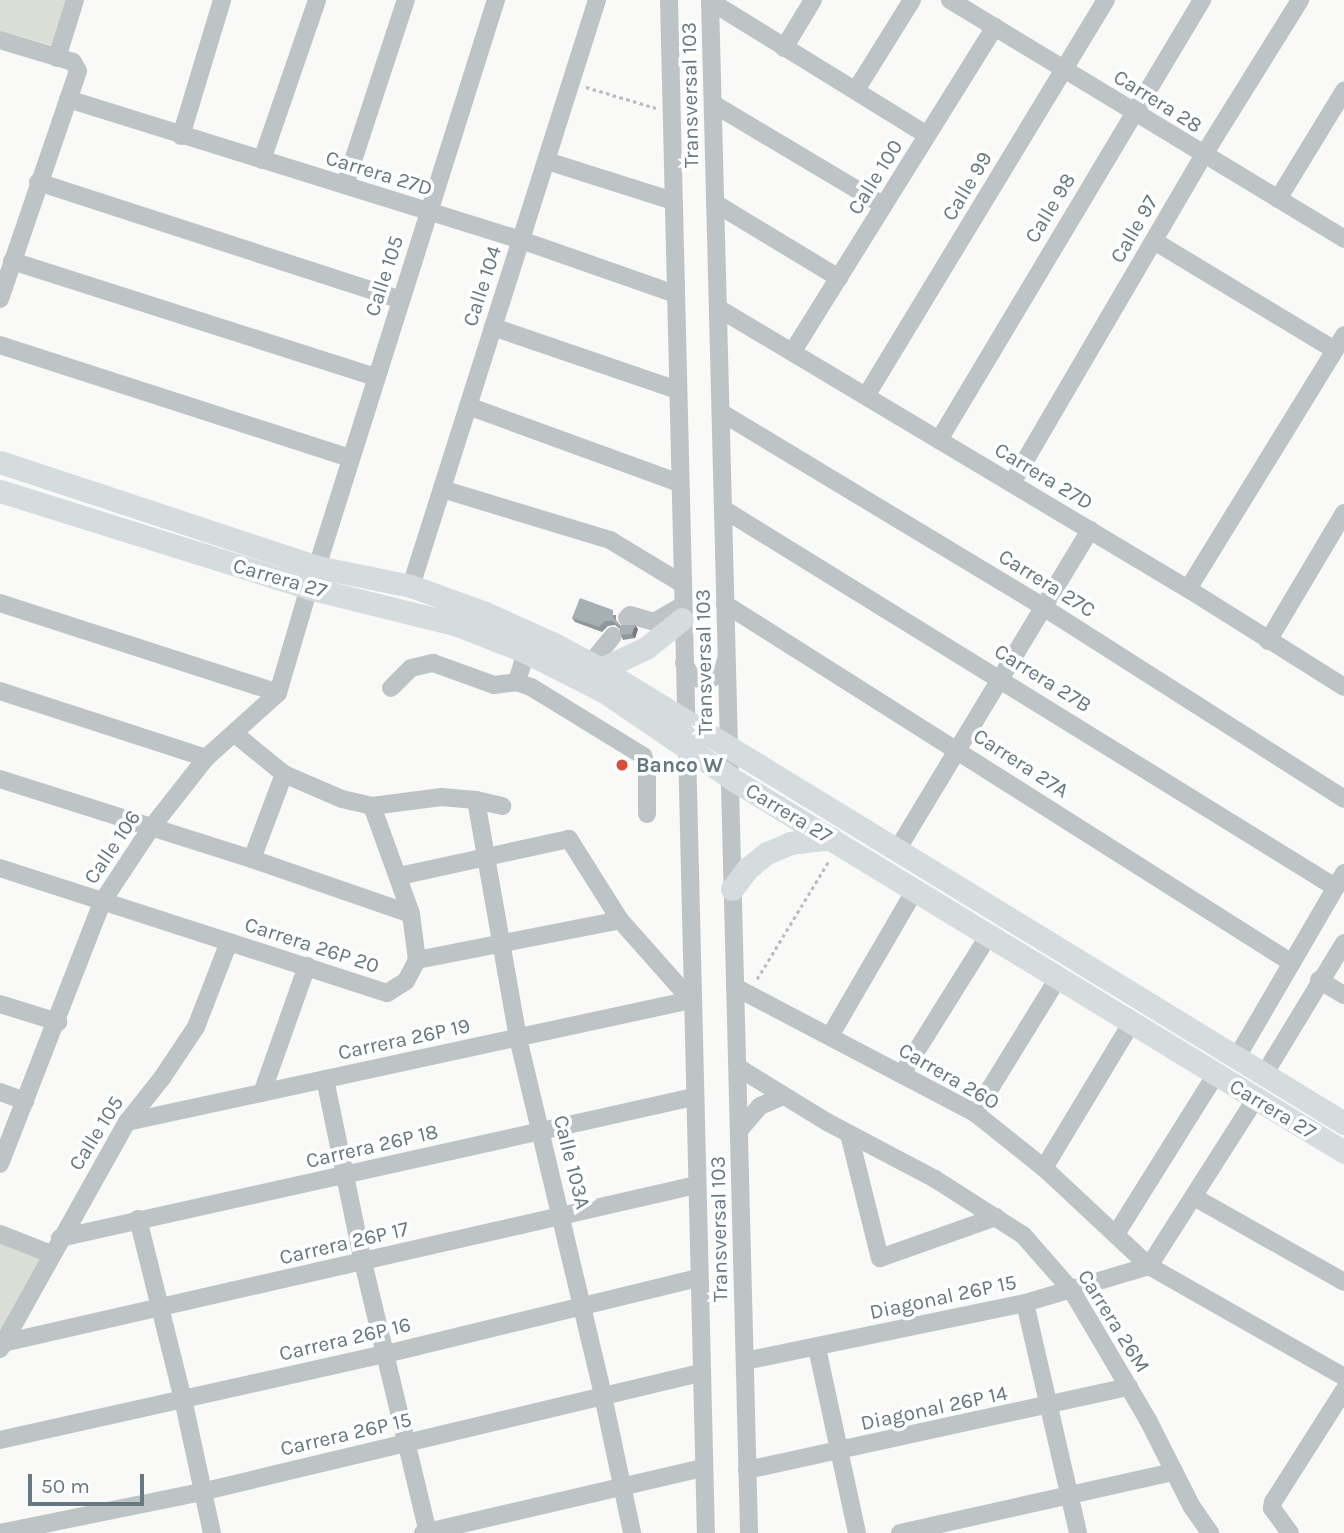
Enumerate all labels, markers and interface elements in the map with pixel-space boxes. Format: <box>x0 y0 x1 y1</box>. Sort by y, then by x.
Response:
street label: Transversal 103 <box>676 22 704 168</box>
street label: Carrera 28 <box>1109 64 1207 138</box>
street label: Calle 100 <box>842 135 908 219</box>
street label: Carrera 27D <box>323 145 435 201</box>
street label: Calle 99 <box>937 147 997 225</box>
street label: Calle 98 <box>1019 168 1081 248</box>
street label: Calle 97 <box>1105 191 1163 267</box>
street label: Calle 105 <box>359 233 409 319</box>
street label: Calle 104 <box>457 243 507 329</box>
street label: Carrera 27D <box>990 437 1098 515</box>
street label: Carrera 27C <box>994 543 1100 623</box>
street label: Carrera 27 <box>230 553 330 603</box>
street label: Transversal 103 <box>690 589 718 735</box>
street label: Carrera 27B <box>990 638 1096 718</box>
street label: Carrera 27A <box>969 723 1073 803</box>
place label: Banco W <box>636 752 723 778</box>
marker: Banco W <box>614 757 630 773</box>
street label: Carrera 27 <box>741 777 837 849</box>
street label: Calle 106 <box>78 805 146 889</box>
street label: Carrera 26P 20 <box>242 911 382 979</box>
street label: Carrera 26P 19 <box>336 1013 472 1065</box>
street label: Carrera 26O <box>894 1037 1004 1115</box>
street label: Carrera 27 <box>1225 1073 1321 1145</box>
street label: Calle 105 <box>63 1091 129 1175</box>
street label: Calle 103A <box>548 1112 596 1212</box>
street label: Carrera 26P 18 <box>303 1119 441 1173</box>
street label: Transversal 103 <box>705 1156 733 1302</box>
street label: Carrera 26P 17 <box>277 1216 411 1270</box>
street label: Carrera 26M <box>1072 1265 1156 1377</box>
street label: Diagonal 26P 15 <box>867 1269 1019 1325</box>
street label: Carrera 26P 16 <box>277 1312 413 1366</box>
street label: Diagonal 26P 14 <box>858 1380 1010 1436</box>
street label: Carrera 26P 15 <box>278 1407 414 1461</box>
scale bar <box>32 1460 147 1504</box>
text: 50 m <box>41 1474 90 1498</box>

